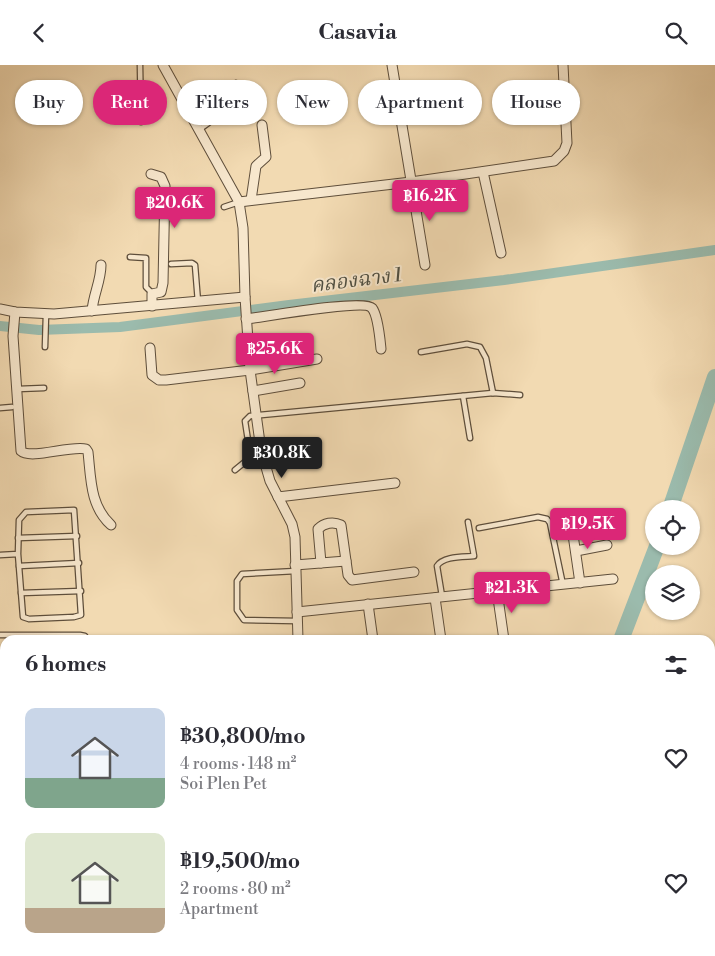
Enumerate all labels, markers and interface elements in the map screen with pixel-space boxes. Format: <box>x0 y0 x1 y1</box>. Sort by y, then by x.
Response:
icon: back <box>25 19 53 47</box>
text: Casavia <box>318 19 397 46</box>
icon: search <box>662 19 690 47</box>
chip: Buy <box>15 80 83 125</box>
chip: Rent <box>93 80 167 125</box>
chip: Filters <box>177 80 267 125</box>
chip: New <box>277 80 348 125</box>
chip: Apartment <box>358 80 482 125</box>
chip: House <box>492 80 580 125</box>
pin: ฿16.2K <box>389 179 471 222</box>
pin: ฿20.6K <box>134 186 216 229</box>
text: ฿16.2K <box>403 186 457 206</box>
text: ฿20.6K <box>146 193 204 213</box>
water label: คลองฉาง 1 <box>309 263 403 299</box>
pin: ฿25.6K <box>234 333 316 375</box>
text: ฿25.6K <box>247 339 303 359</box>
pin: ฿30.8K <box>241 437 323 479</box>
text: ฿30.8K <box>253 443 311 463</box>
map controls <box>645 500 700 620</box>
button: locate <box>645 500 700 555</box>
pin: ฿19.5K <box>547 507 629 550</box>
text: ฿19.5K <box>561 514 615 534</box>
button: layers <box>645 565 700 620</box>
pin: ฿21.3K <box>471 571 553 614</box>
text: ฿21.3K <box>485 578 539 598</box>
icon: filters <box>662 651 690 679</box>
text: 6 homes <box>25 652 106 678</box>
text: ฿30,800/mo <box>180 724 306 750</box>
icon: home <box>65 728 125 788</box>
icon: heart <box>662 744 690 772</box>
text: 4 rooms · 148 m² <box>180 754 296 774</box>
text: Soi Plen Pet <box>180 774 267 794</box>
text: ฿19,500/mo <box>180 849 300 875</box>
icon: home <box>65 853 125 913</box>
icon: heart <box>662 869 690 897</box>
text: 2 rooms · 80 m² <box>180 879 291 899</box>
text: Apartment <box>180 899 259 919</box>

